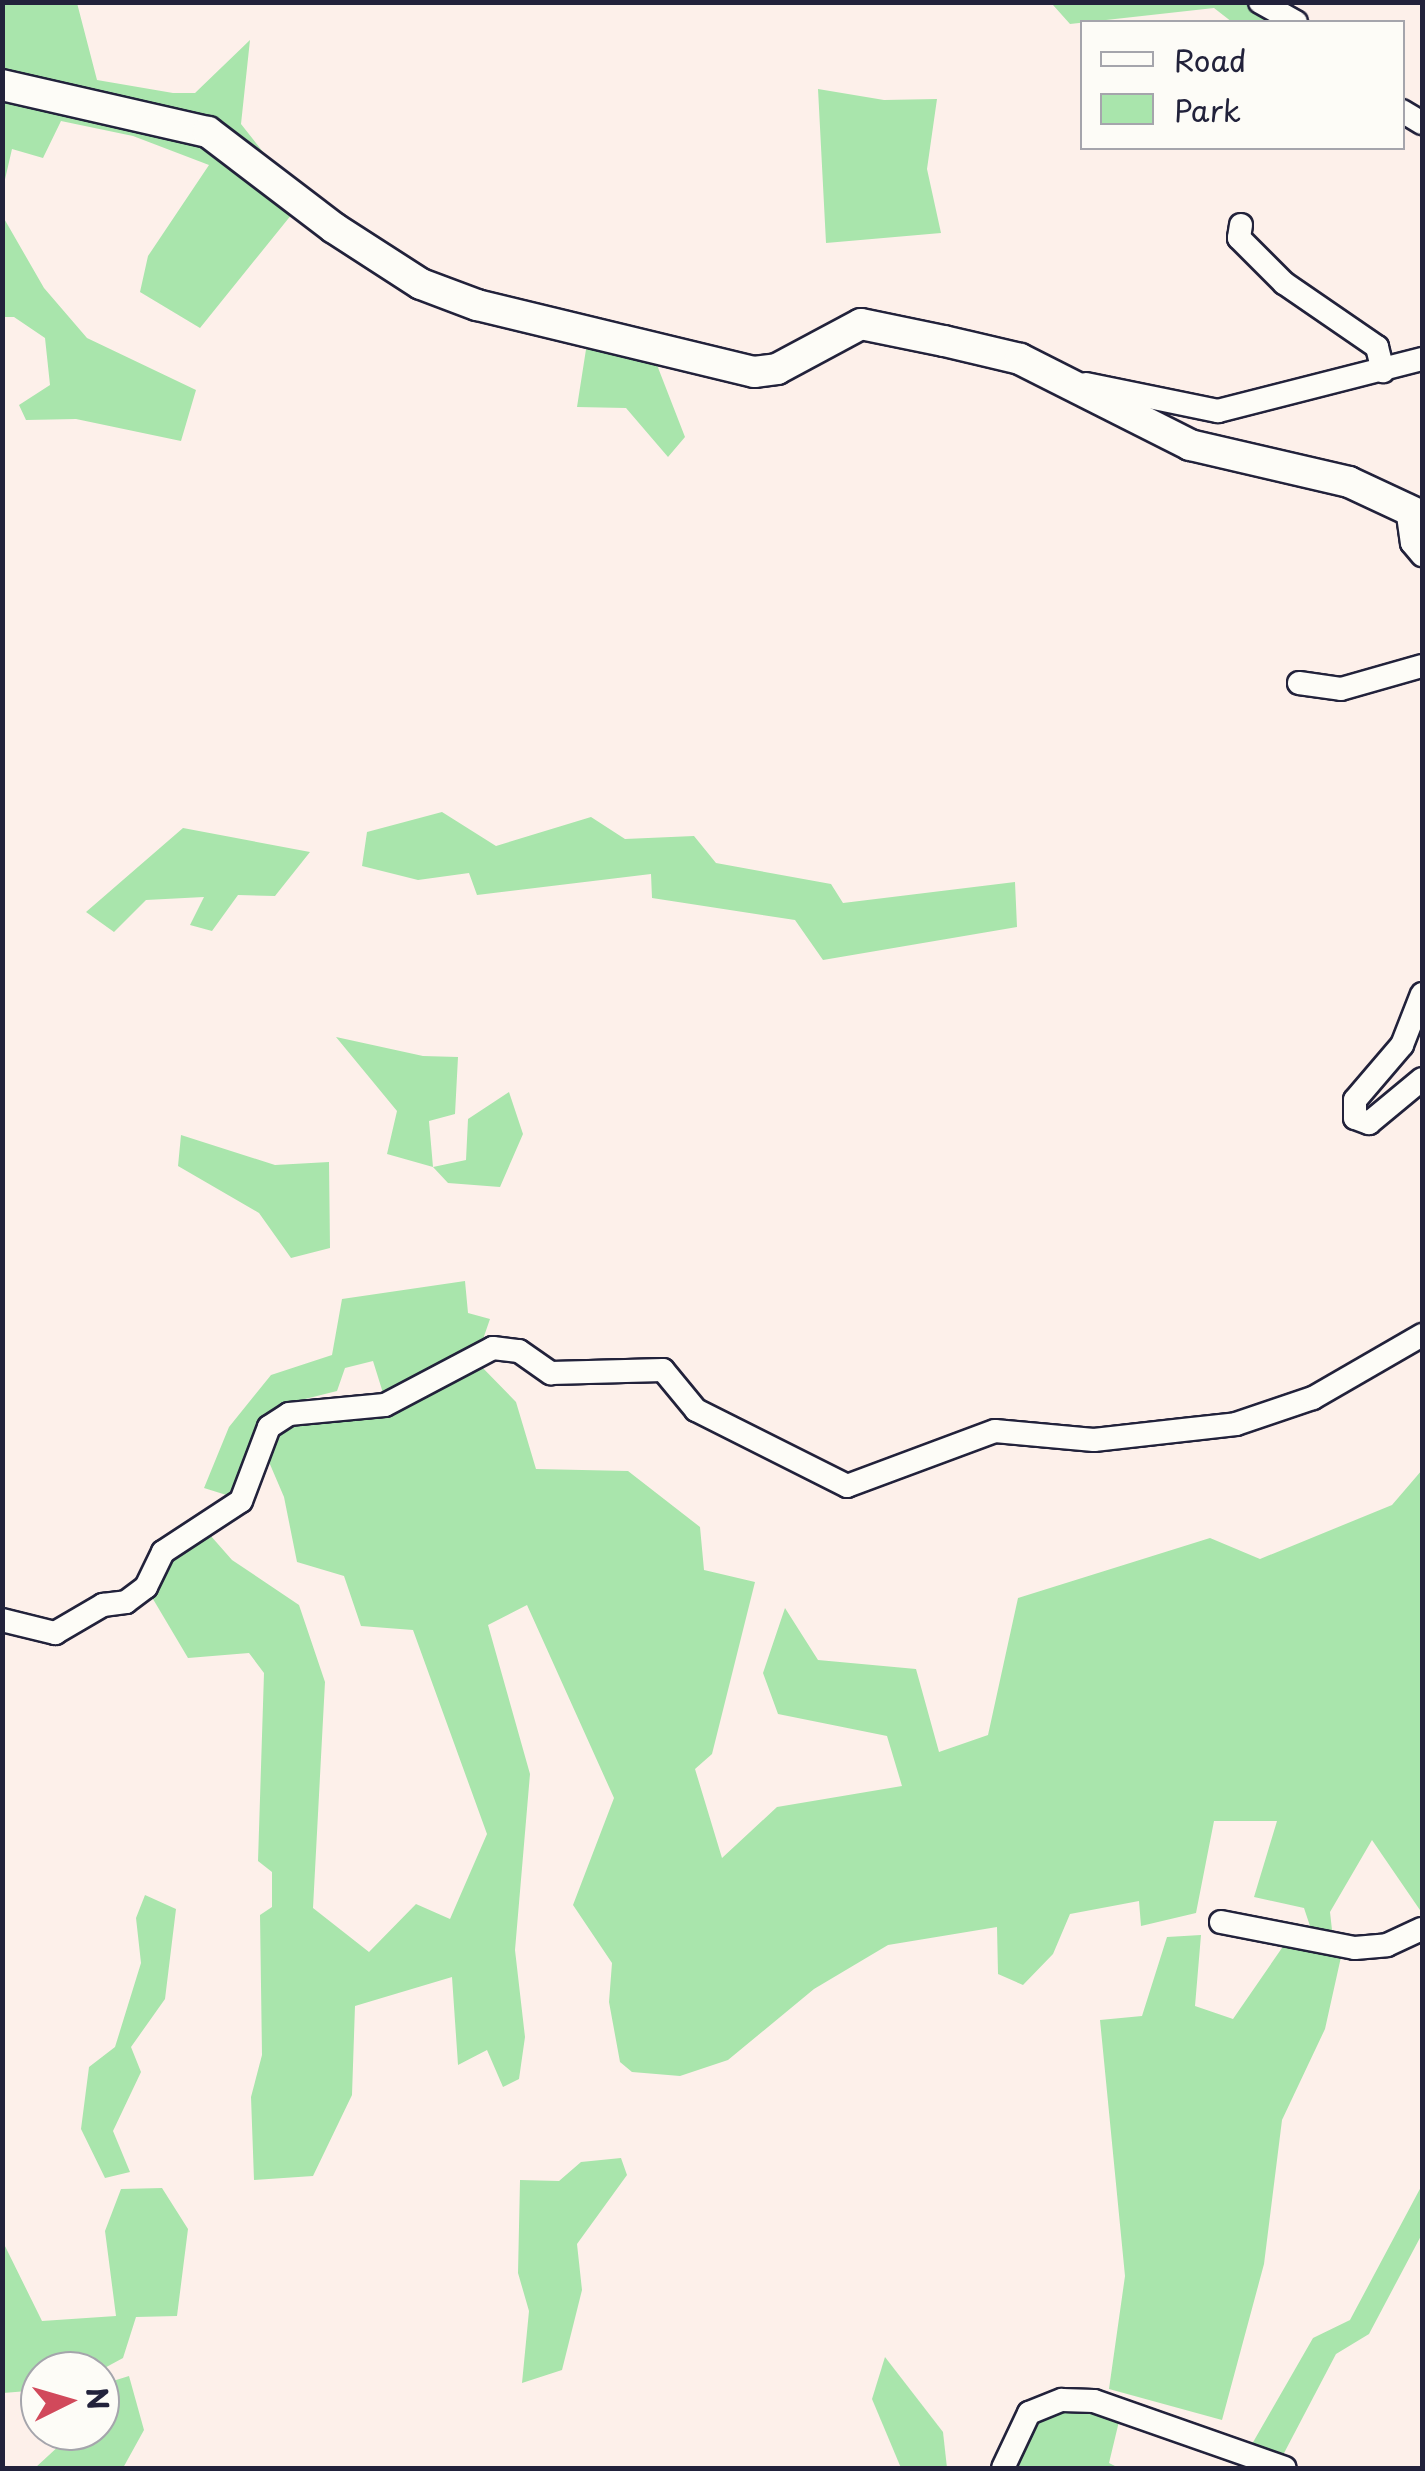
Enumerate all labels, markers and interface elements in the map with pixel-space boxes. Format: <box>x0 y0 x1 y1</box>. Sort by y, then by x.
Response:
legend <box>1080 20 1405 150</box>
text: Road <box>1174 37 1247 82</box>
text: Park <box>1174 87 1241 132</box>
north arrow <box>20 2351 120 2451</box>
text: N <box>76 2386 121 2411</box>

